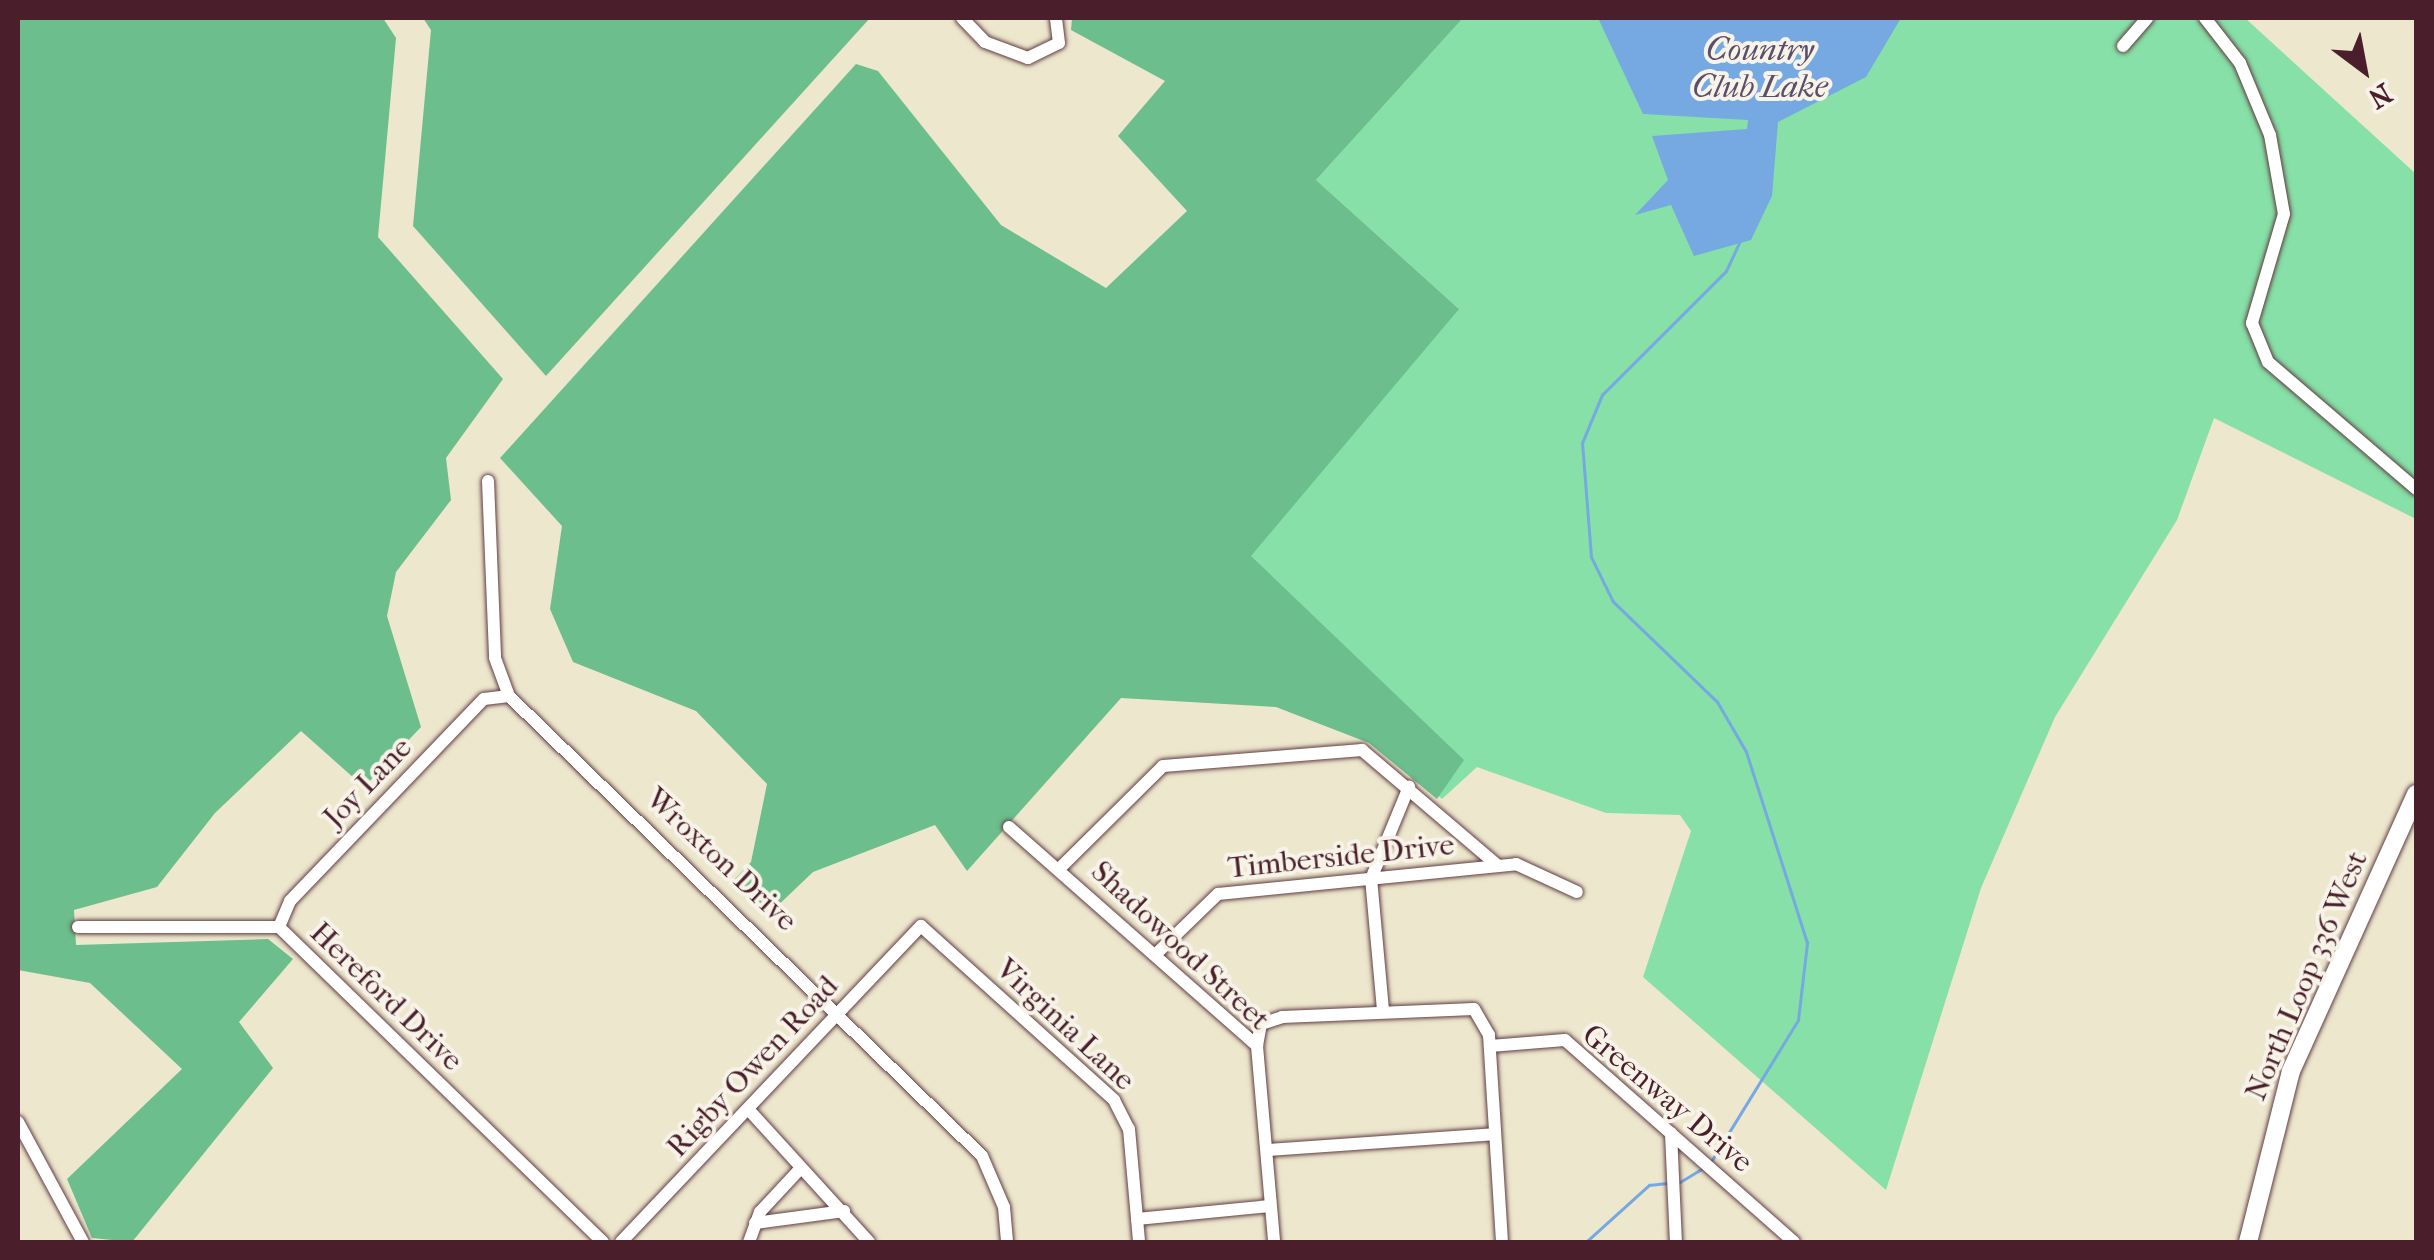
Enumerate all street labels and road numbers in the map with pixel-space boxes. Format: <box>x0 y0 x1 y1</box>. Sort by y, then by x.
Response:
street label: Joy Lane <box>316 730 420 836</box>
street label: Wroxton Drive <box>638 781 804 939</box>
street label: Timberside Drive <box>1226 827 1456 887</box>
street label: North Loop 336 West <box>2238 846 2376 1106</box>
street label: Shadowood Street <box>1083 854 1277 1038</box>
street label: Hereford Drive <box>302 915 470 1079</box>
street label: Virginia Lane <box>988 952 1142 1098</box>
street label: Rigby Owen Road <box>660 969 846 1165</box>
street label: Greenway Drive <box>1574 1017 1760 1181</box>

